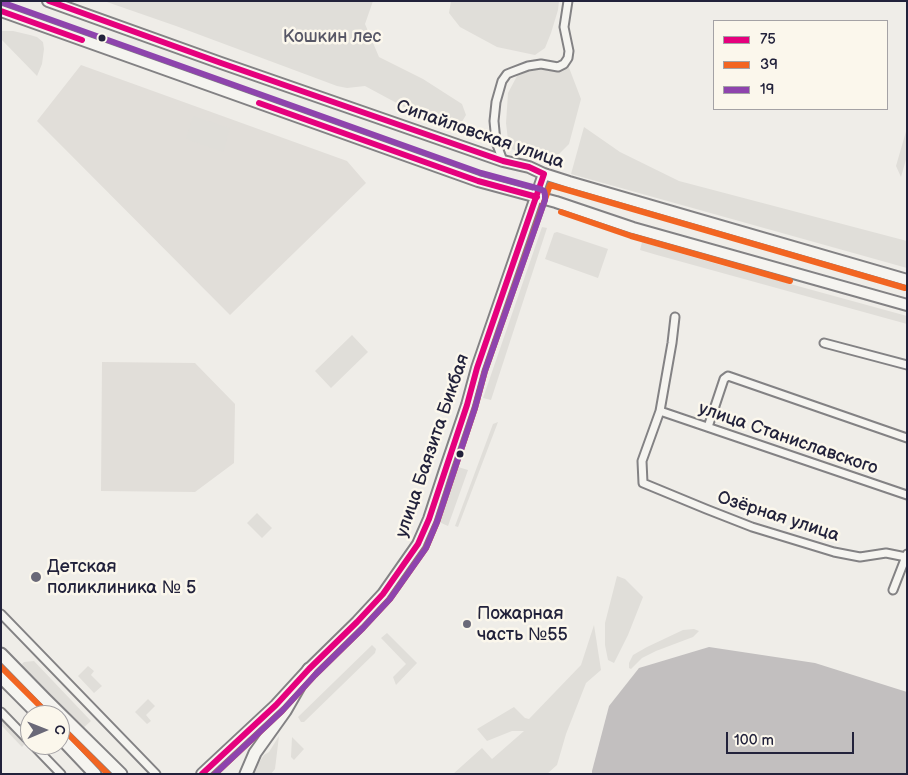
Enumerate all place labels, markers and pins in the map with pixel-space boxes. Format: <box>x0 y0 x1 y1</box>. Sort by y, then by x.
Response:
unlabelled marker <box>97 33 107 43</box>
unlabelled marker <box>455 449 465 459</box>
place label: Детская поликлиника № 5 <box>47 556 196 598</box>
marker: Детская поликлиника № 5 <box>29 570 43 584</box>
place label: Пожарная часть №55 <box>477 603 568 646</box>
marker: Пожарная часть №55 <box>461 618 473 630</box>

